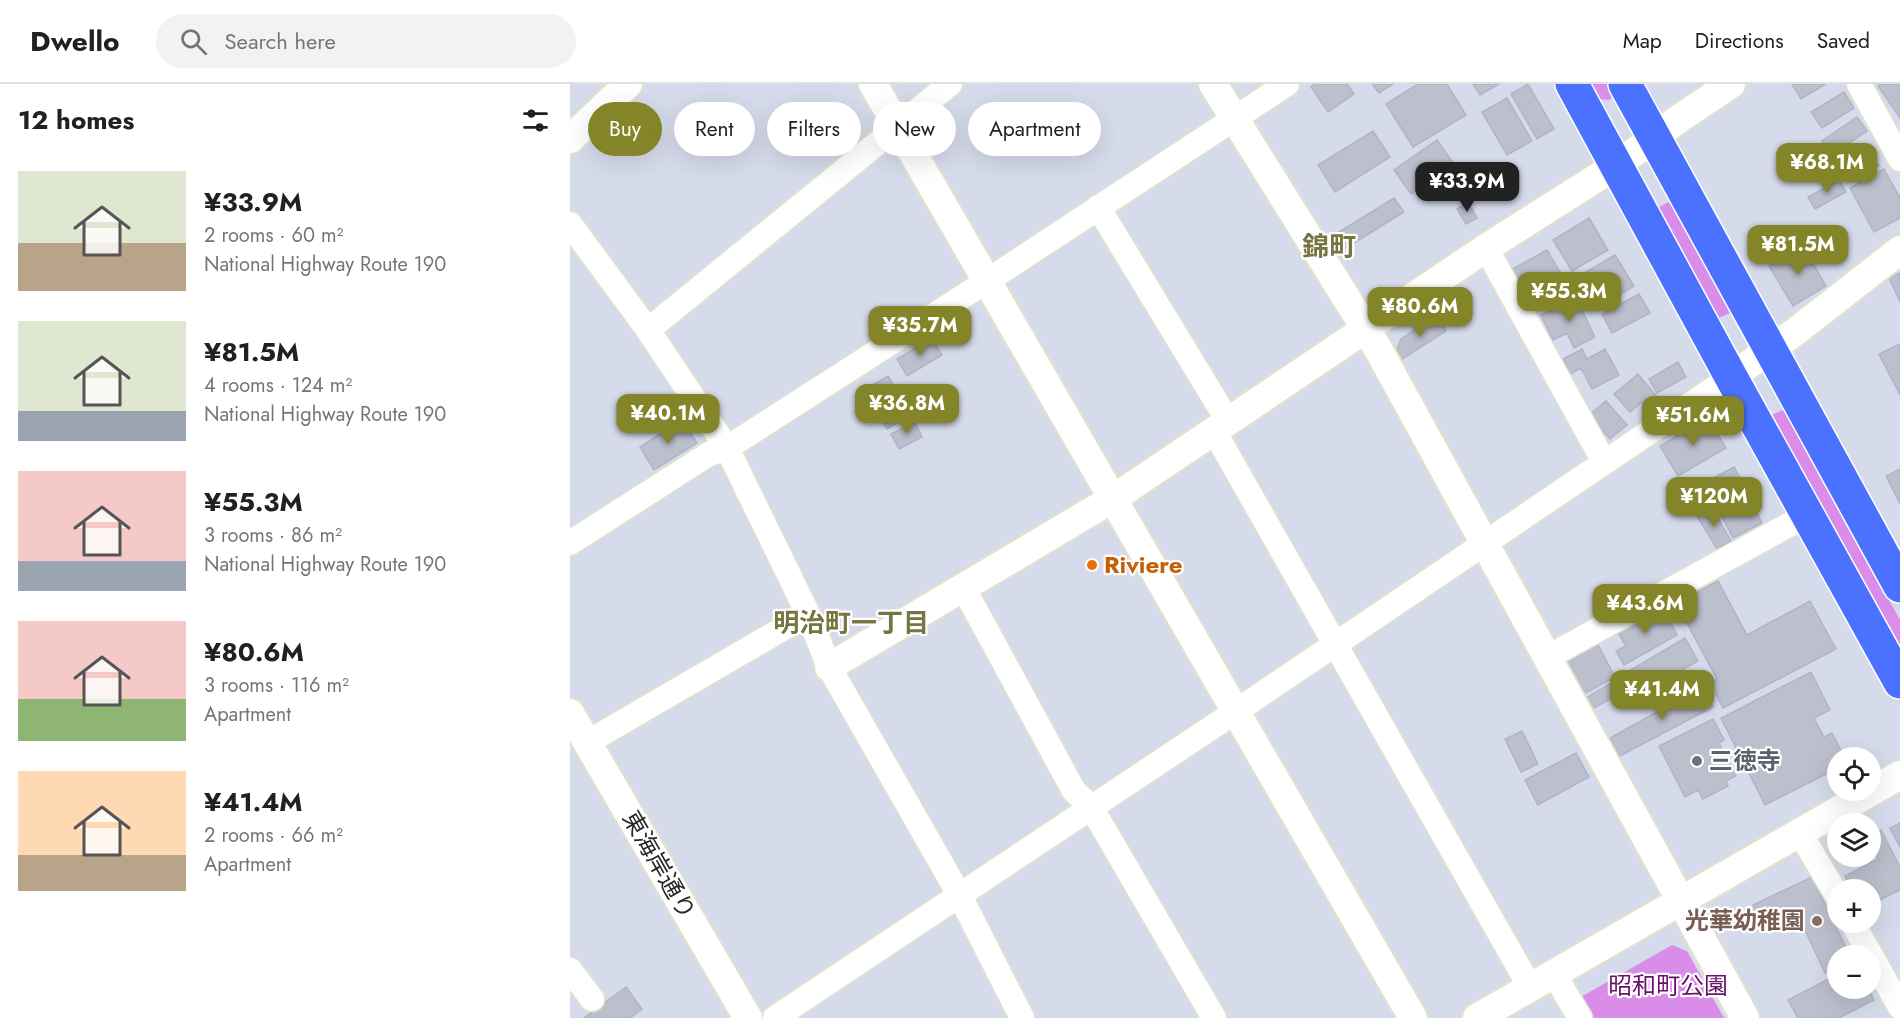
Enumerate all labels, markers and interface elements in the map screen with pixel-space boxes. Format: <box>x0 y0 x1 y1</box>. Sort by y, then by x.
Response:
search box <box>156 14 576 68</box>
text: Dwello <box>30 21 120 62</box>
icon: search <box>177 25 210 58</box>
text: Search here <box>225 25 336 57</box>
text: Map <box>1623 26 1662 56</box>
text: Directions <box>1695 26 1784 56</box>
text: Saved <box>1817 26 1870 56</box>
text: 12 homes <box>18 101 134 139</box>
chip: Buy <box>588 102 662 156</box>
chip: Rent <box>674 102 755 156</box>
chip: Filters <box>767 102 861 156</box>
chip: New <box>873 102 956 156</box>
chip: Apartment <box>968 102 1101 156</box>
icon: filters <box>519 104 552 137</box>
pin: ¥68.1M <box>1778 143 1876 194</box>
text: ¥68.1M <box>1790 148 1864 177</box>
pin: ¥33.9M <box>1418 162 1516 213</box>
text: ¥33.9M <box>1429 167 1505 196</box>
text: ¥33.9M <box>204 183 302 221</box>
icon: home <box>66 195 138 267</box>
text: 2 rooms · 60 m² <box>204 221 343 250</box>
pin: ¥81.5M <box>1749 225 1847 276</box>
district label: 錦町 <box>1302 227 1356 266</box>
text: ¥81.5M <box>1761 230 1835 259</box>
text: National Highway Route 190 <box>204 250 446 279</box>
pin: ¥55.3M <box>1520 272 1618 323</box>
text: ¥55.3M <box>1531 277 1607 306</box>
pin: ¥80.6M <box>1371 287 1469 338</box>
text: ¥80.6M <box>1382 292 1458 321</box>
pin: ¥35.7M <box>871 306 969 357</box>
text: ¥35.7M <box>882 311 958 340</box>
text: ¥81.5M <box>204 333 299 371</box>
icon: home <box>66 345 138 417</box>
text: 4 rooms · 124 m² <box>204 371 352 400</box>
pin: ¥36.8M <box>858 384 956 435</box>
text: ¥36.8M <box>869 389 945 418</box>
pin: ¥40.1M <box>619 394 717 445</box>
pin: ¥51.6M <box>1644 396 1742 447</box>
text: ¥40.1M <box>630 399 706 428</box>
text: National Highway Route 190 <box>204 400 446 429</box>
text: ¥51.6M <box>1656 401 1730 430</box>
pin: ¥120M <box>1672 477 1756 528</box>
text: ¥120M <box>1680 482 1748 511</box>
text: ¥55.3M <box>204 483 303 521</box>
icon: home <box>66 495 138 567</box>
text: 3 rooms · 86 m² <box>204 521 342 550</box>
place label: Riviere <box>1104 547 1182 582</box>
text: National Highway Route 190 <box>204 550 446 579</box>
marker: Riviere <box>1085 558 1099 572</box>
pin: ¥43.6M <box>1596 584 1694 635</box>
text: ¥43.6M <box>1606 589 1684 618</box>
district label: 明治町一丁目 <box>773 604 929 642</box>
text: ¥80.6M <box>204 633 304 671</box>
icon: home <box>66 645 138 717</box>
pin: ¥41.4M <box>1613 670 1711 721</box>
text: 3 rooms · 116 m² <box>204 671 349 700</box>
text: ¥41.4M <box>1624 675 1700 704</box>
text: Apartment <box>204 700 291 729</box>
place label: 三徳寺 <box>1709 743 1781 778</box>
map controls <box>1827 747 1881 999</box>
button: locate <box>1827 747 1881 801</box>
marker: 三徳寺 <box>1690 754 1704 768</box>
text: ¥41.4M <box>204 783 302 821</box>
icon: home <box>66 795 138 867</box>
street label: 東海岸通り <box>614 804 705 925</box>
button: layers <box>1827 813 1881 867</box>
text: 2 rooms · 66 m² <box>204 821 343 850</box>
text: Apartment <box>204 850 291 879</box>
button: + <box>1827 879 1881 933</box>
place label: 光華幼稚園 <box>1685 903 1805 938</box>
marker: 光華幼稚園 <box>1810 914 1824 928</box>
button: − <box>1827 945 1881 999</box>
park label: 昭和町公園 <box>1608 968 1728 1003</box>

